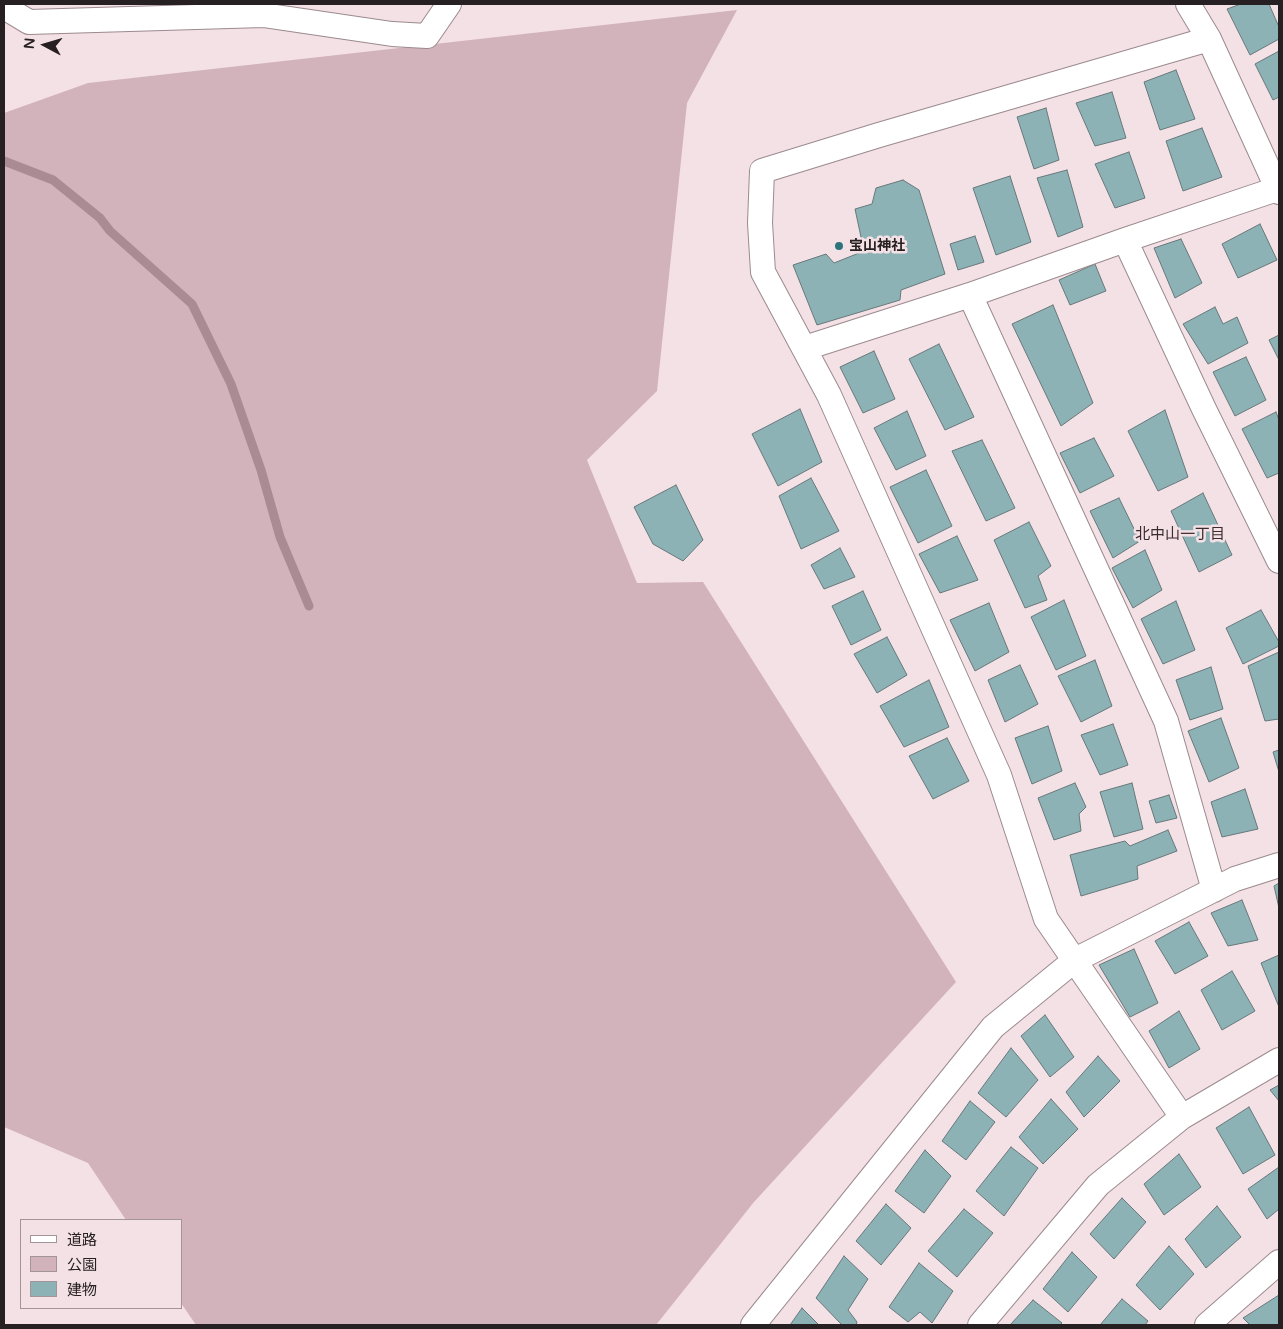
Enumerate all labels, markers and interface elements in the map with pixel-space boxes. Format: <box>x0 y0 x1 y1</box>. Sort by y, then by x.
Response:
north arrow <box>20 20 70 70</box>
text: N <box>21 37 39 50</box>
place label: 宝山神社 <box>849 238 905 254</box>
marker: 宝山神社 <box>833 240 845 252</box>
district label: 北中山一丁目 <box>1135 526 1225 544</box>
legend <box>20 1219 182 1309</box>
text: 道路 <box>67 1231 97 1249</box>
text: 公園 <box>67 1256 97 1274</box>
text: 建物 <box>67 1281 97 1299</box>

